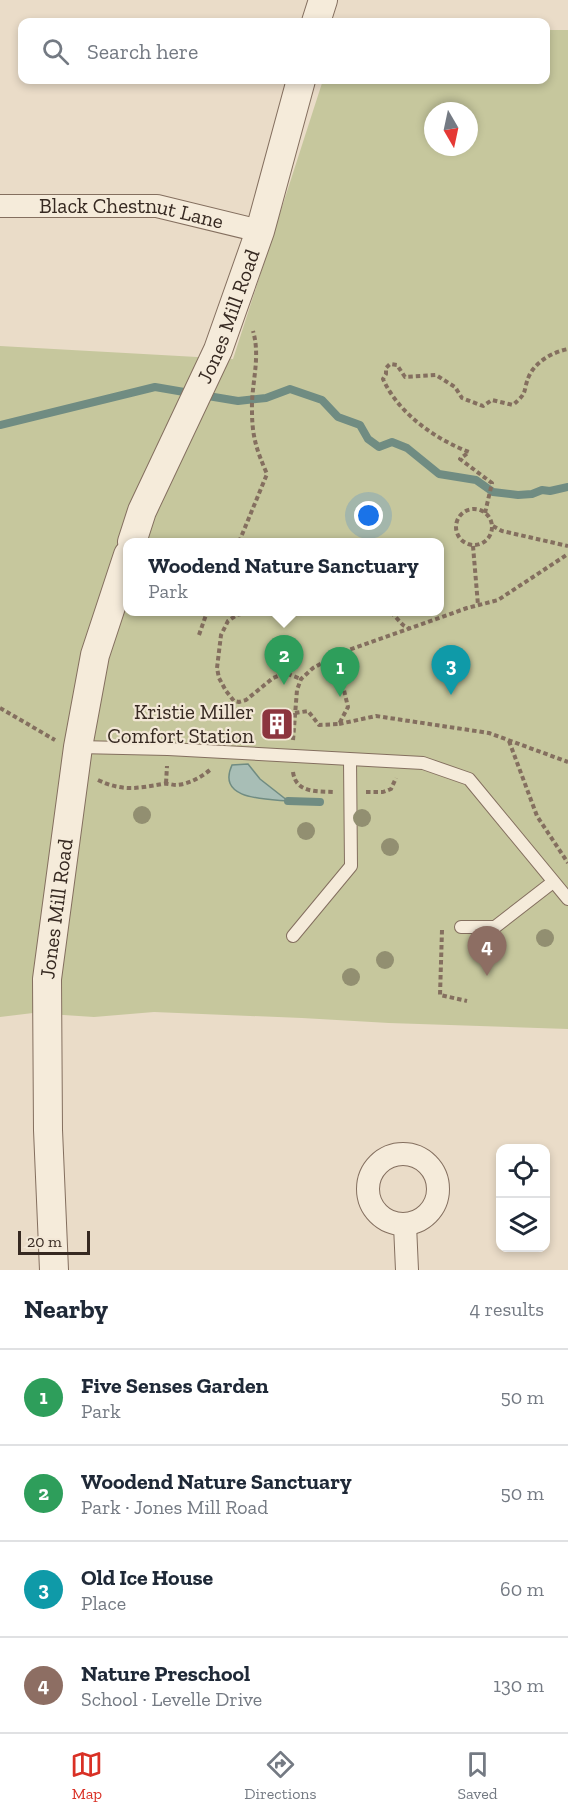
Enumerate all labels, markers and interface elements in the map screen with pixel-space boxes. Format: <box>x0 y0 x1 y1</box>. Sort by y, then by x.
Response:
search box <box>18 18 550 84</box>
icon: search <box>39 35 72 68</box>
text: Search here <box>87 38 198 65</box>
north arrow <box>424 102 478 156</box>
street label: Black Chestnut Lane <box>39 193 226 234</box>
street label: Jones Mill Road <box>191 245 265 387</box>
your location <box>354 501 383 530</box>
popup <box>123 538 444 616</box>
text: Woodend Nature Sanctuary <box>148 552 419 579</box>
text: Park <box>148 579 188 603</box>
pin: 2 <box>264 636 304 685</box>
pin: 3 <box>432 646 470 695</box>
pin: 1 <box>320 648 360 697</box>
place label: Kristie Miller Comfort Station <box>107 699 254 748</box>
building icon: Kristie Miller Comfort Station <box>259 706 295 742</box>
street label: Jones Mill Road <box>34 837 78 980</box>
pin: 4 <box>468 926 506 976</box>
map controls <box>496 1144 550 1252</box>
button: locate <box>496 1144 550 1198</box>
button: layers <box>496 1198 550 1252</box>
scale bar <box>18 1228 90 1256</box>
text: 20 m <box>27 1232 62 1251</box>
text: Nearby <box>24 1293 108 1325</box>
text: 4 results <box>469 1297 544 1321</box>
text: Five Senses Garden <box>81 1372 269 1399</box>
text: 1 <box>39 1385 48 1409</box>
text: 50 m <box>500 1385 544 1409</box>
text: Park <box>81 1399 121 1423</box>
text: Woodend Nature Sanctuary <box>81 1468 352 1495</box>
text: 2 <box>38 1481 49 1505</box>
text: 50 m <box>500 1481 544 1505</box>
text: Park · Jones Mill Road <box>81 1495 268 1519</box>
text: Old Ice House <box>81 1564 213 1591</box>
text: 3 <box>38 1577 49 1601</box>
text: 60 m <box>500 1577 544 1601</box>
text: Place <box>81 1591 126 1615</box>
text: Nature Preschool <box>81 1660 250 1687</box>
text: 4 <box>38 1673 49 1697</box>
text: 130 m <box>493 1673 544 1697</box>
text: School · Levelle Drive <box>81 1687 262 1711</box>
tab: Map <box>70 1748 103 1803</box>
tab: Directions <box>244 1748 317 1803</box>
tab: Saved <box>457 1748 498 1803</box>

